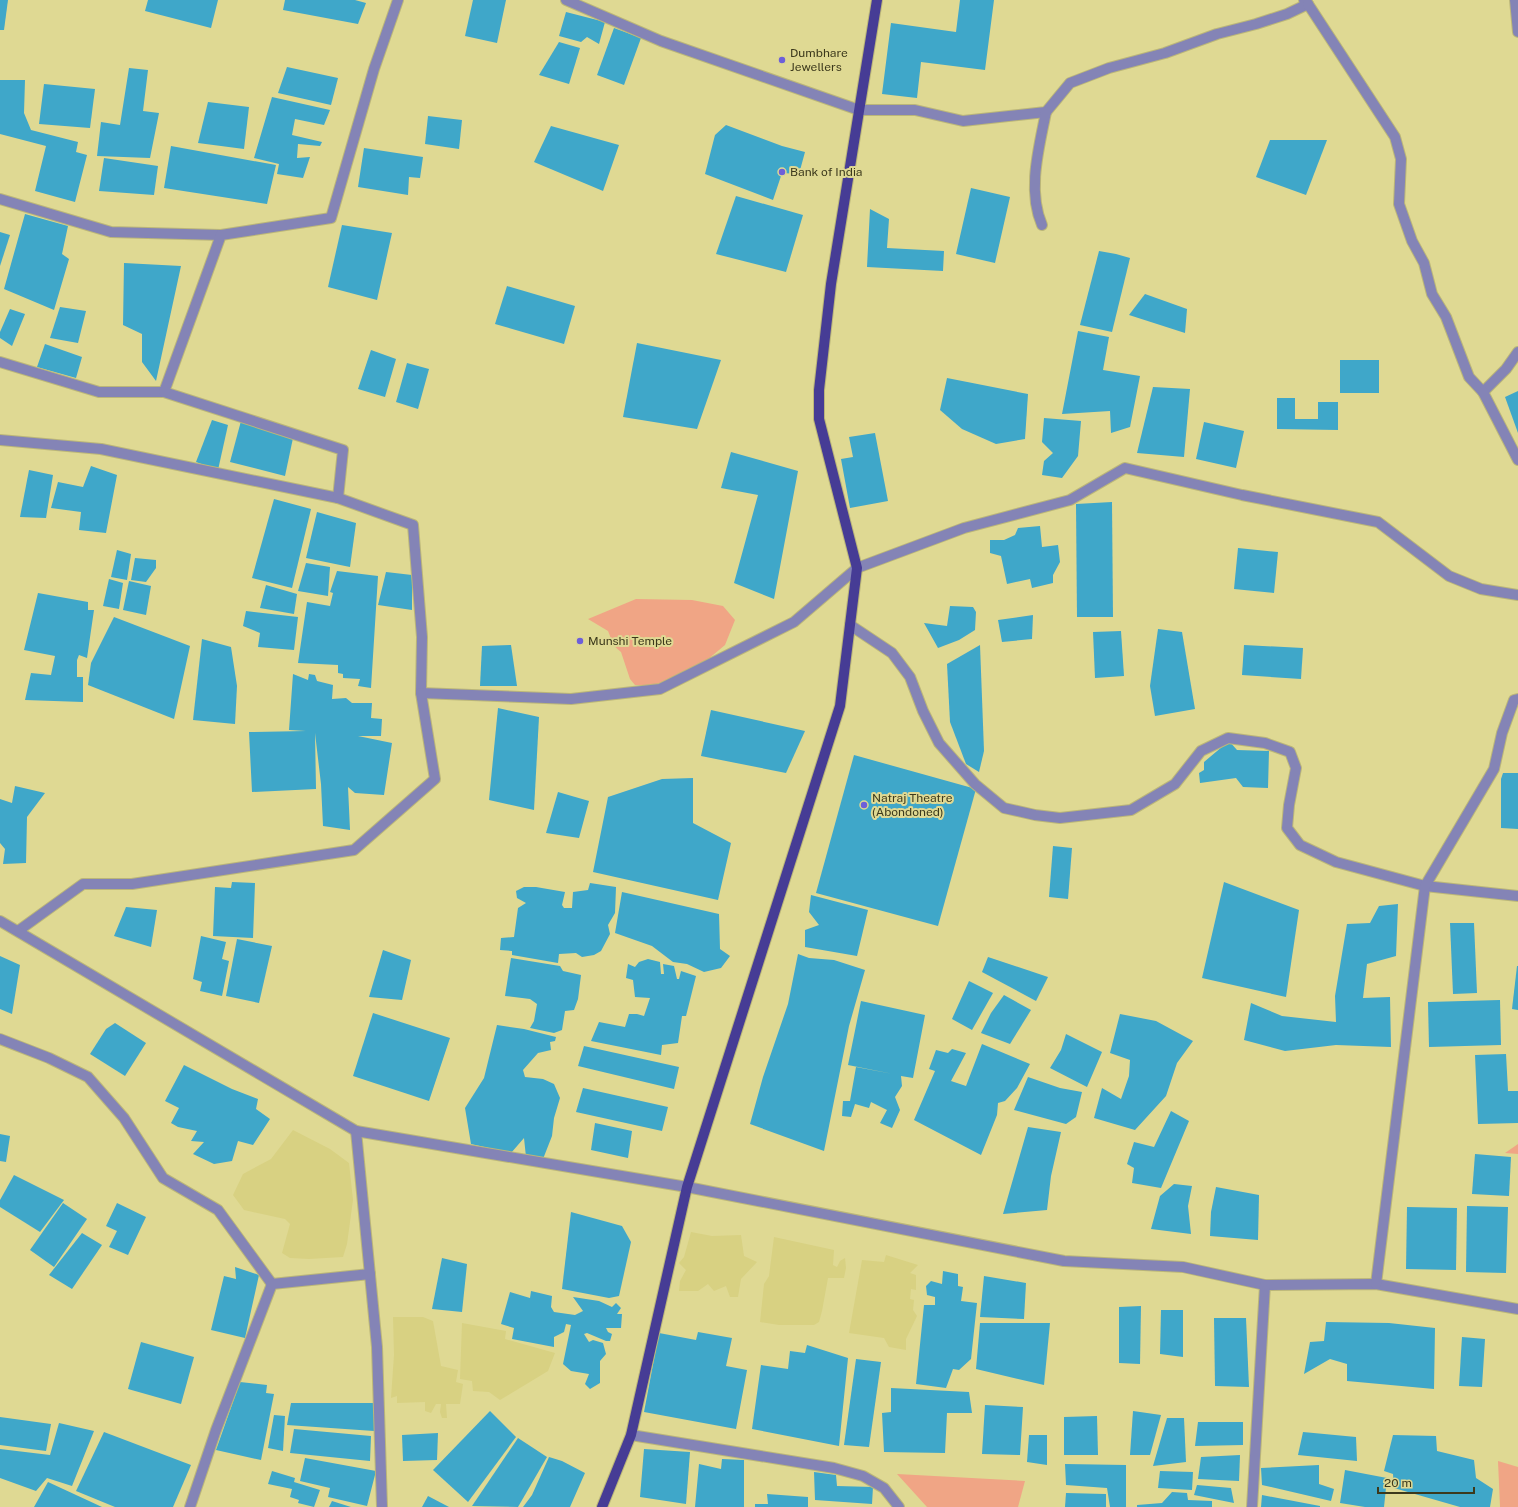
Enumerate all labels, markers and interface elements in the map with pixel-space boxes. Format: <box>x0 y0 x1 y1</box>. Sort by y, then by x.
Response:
place label: Dumbhare Jewellers <box>790 46 848 74</box>
marker: Dumbhare Jewellers <box>777 55 787 65</box>
place label: Bank of India <box>790 165 862 179</box>
marker: Bank of India <box>777 167 787 177</box>
place label: Munshi Temple <box>588 634 672 648</box>
marker: Munshi Temple <box>575 636 585 646</box>
place label: Natraj Theatre (Abondoned) <box>872 791 953 819</box>
marker: Natraj Theatre (Abondoned) <box>859 800 869 810</box>
scale bar <box>1378 1469 1474 1495</box>
text: 20 m <box>1384 1476 1412 1490</box>

